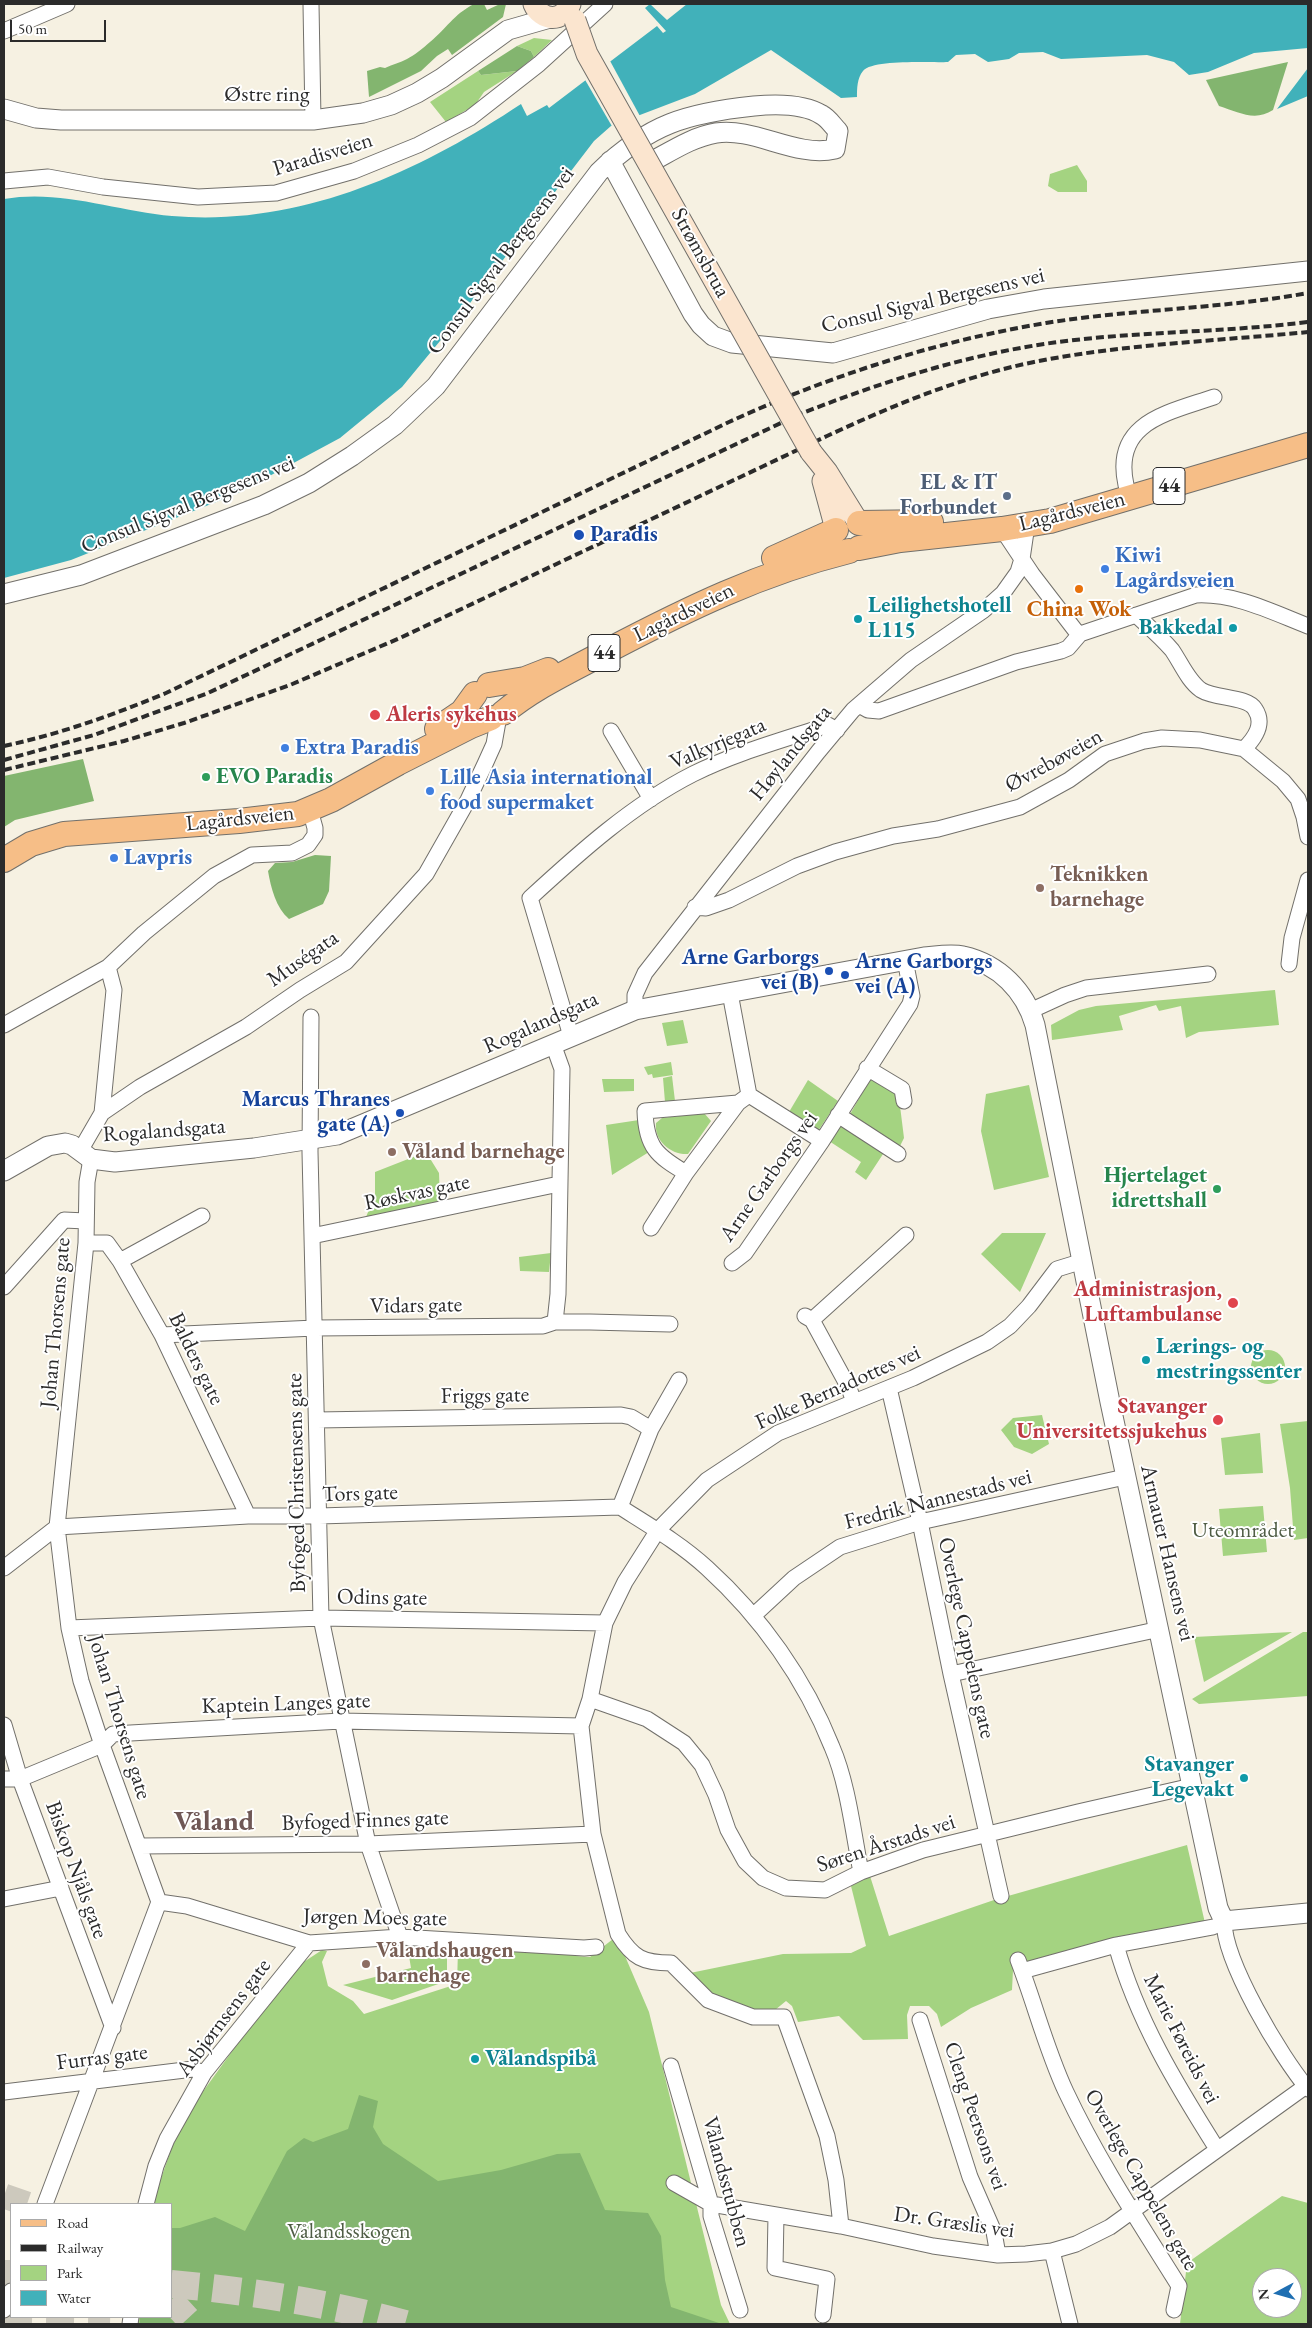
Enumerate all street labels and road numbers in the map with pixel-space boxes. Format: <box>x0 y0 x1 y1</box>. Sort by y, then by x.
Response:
street label: Østre ring <box>224 82 310 108</box>
street label: Paradisveien <box>270 127 376 183</box>
street label: Consul Sigval Bergesens vei <box>422 162 580 360</box>
street label: Strømsbrua <box>665 204 735 302</box>
street label: Consul Sigval Bergesens vei <box>819 262 1047 340</box>
street label: Consul Sigval Bergesens vei <box>77 450 299 560</box>
road number: 44 <box>1153 468 1185 504</box>
street label: Lagårdsveien <box>1016 486 1128 538</box>
street label: Lagårdsveien <box>629 577 739 649</box>
road number: 44 <box>588 634 620 671</box>
street label: Høylandsgata <box>744 700 838 806</box>
street label: Valkyrjegata <box>666 712 770 776</box>
street label: Øvrebøveien <box>1001 723 1107 799</box>
street label: Lagårdsveien <box>185 800 295 838</box>
street label: Muségata <box>262 925 344 993</box>
street label: Rogalandsgata <box>480 986 602 1060</box>
street label: Arne Garborgs vei <box>714 1107 824 1247</box>
street label: Rogalandsgata <box>102 1114 226 1148</box>
street label: Røskvas gate <box>362 1169 472 1217</box>
street label: Johan Thorsens gate <box>35 1237 77 1409</box>
street label: Vidars gate <box>370 1292 462 1320</box>
street label: Balders gate <box>162 1309 230 1409</box>
street label: Folke Bernadottes vei <box>751 1340 925 1436</box>
street label: Byfoged Christensens gate <box>282 1373 312 1593</box>
street label: Friggs gate <box>441 1382 529 1410</box>
street label: Armauer Hansens vei <box>1134 1462 1200 1644</box>
street label: Fredrik Nannestads vei <box>842 1464 1034 1536</box>
street label: Tors gate <box>322 1479 398 1509</box>
street label: Overlege Cappelens gate <box>932 1535 1000 1741</box>
street label: Odins gate <box>337 1584 427 1612</box>
street label: Johan Thorsens gate <box>81 1631 157 1803</box>
street label: Kaptein Langes gate <box>201 1688 371 1720</box>
street label: Biskop Njåls gate <box>39 1798 113 1942</box>
street label: Byfoged Finnes gate <box>281 1805 449 1837</box>
street label: Søren Årstads vei <box>813 1809 959 1879</box>
street label: Jørgen Moes gate <box>303 1904 447 1932</box>
street label: Asbjørnsens gate <box>171 1954 277 2082</box>
street label: Marie Føreids vei <box>1137 1970 1225 2108</box>
street label: Furras gate <box>55 2039 149 2077</box>
street label: Cleng Peersons vei <box>937 2039 1013 2193</box>
street label: Overlege Cappelens gate <box>1078 2085 1204 2275</box>
street label: Vålandsstubben <box>696 2114 756 2250</box>
street label: Dr. Græslis vei <box>892 2201 1016 2245</box>

